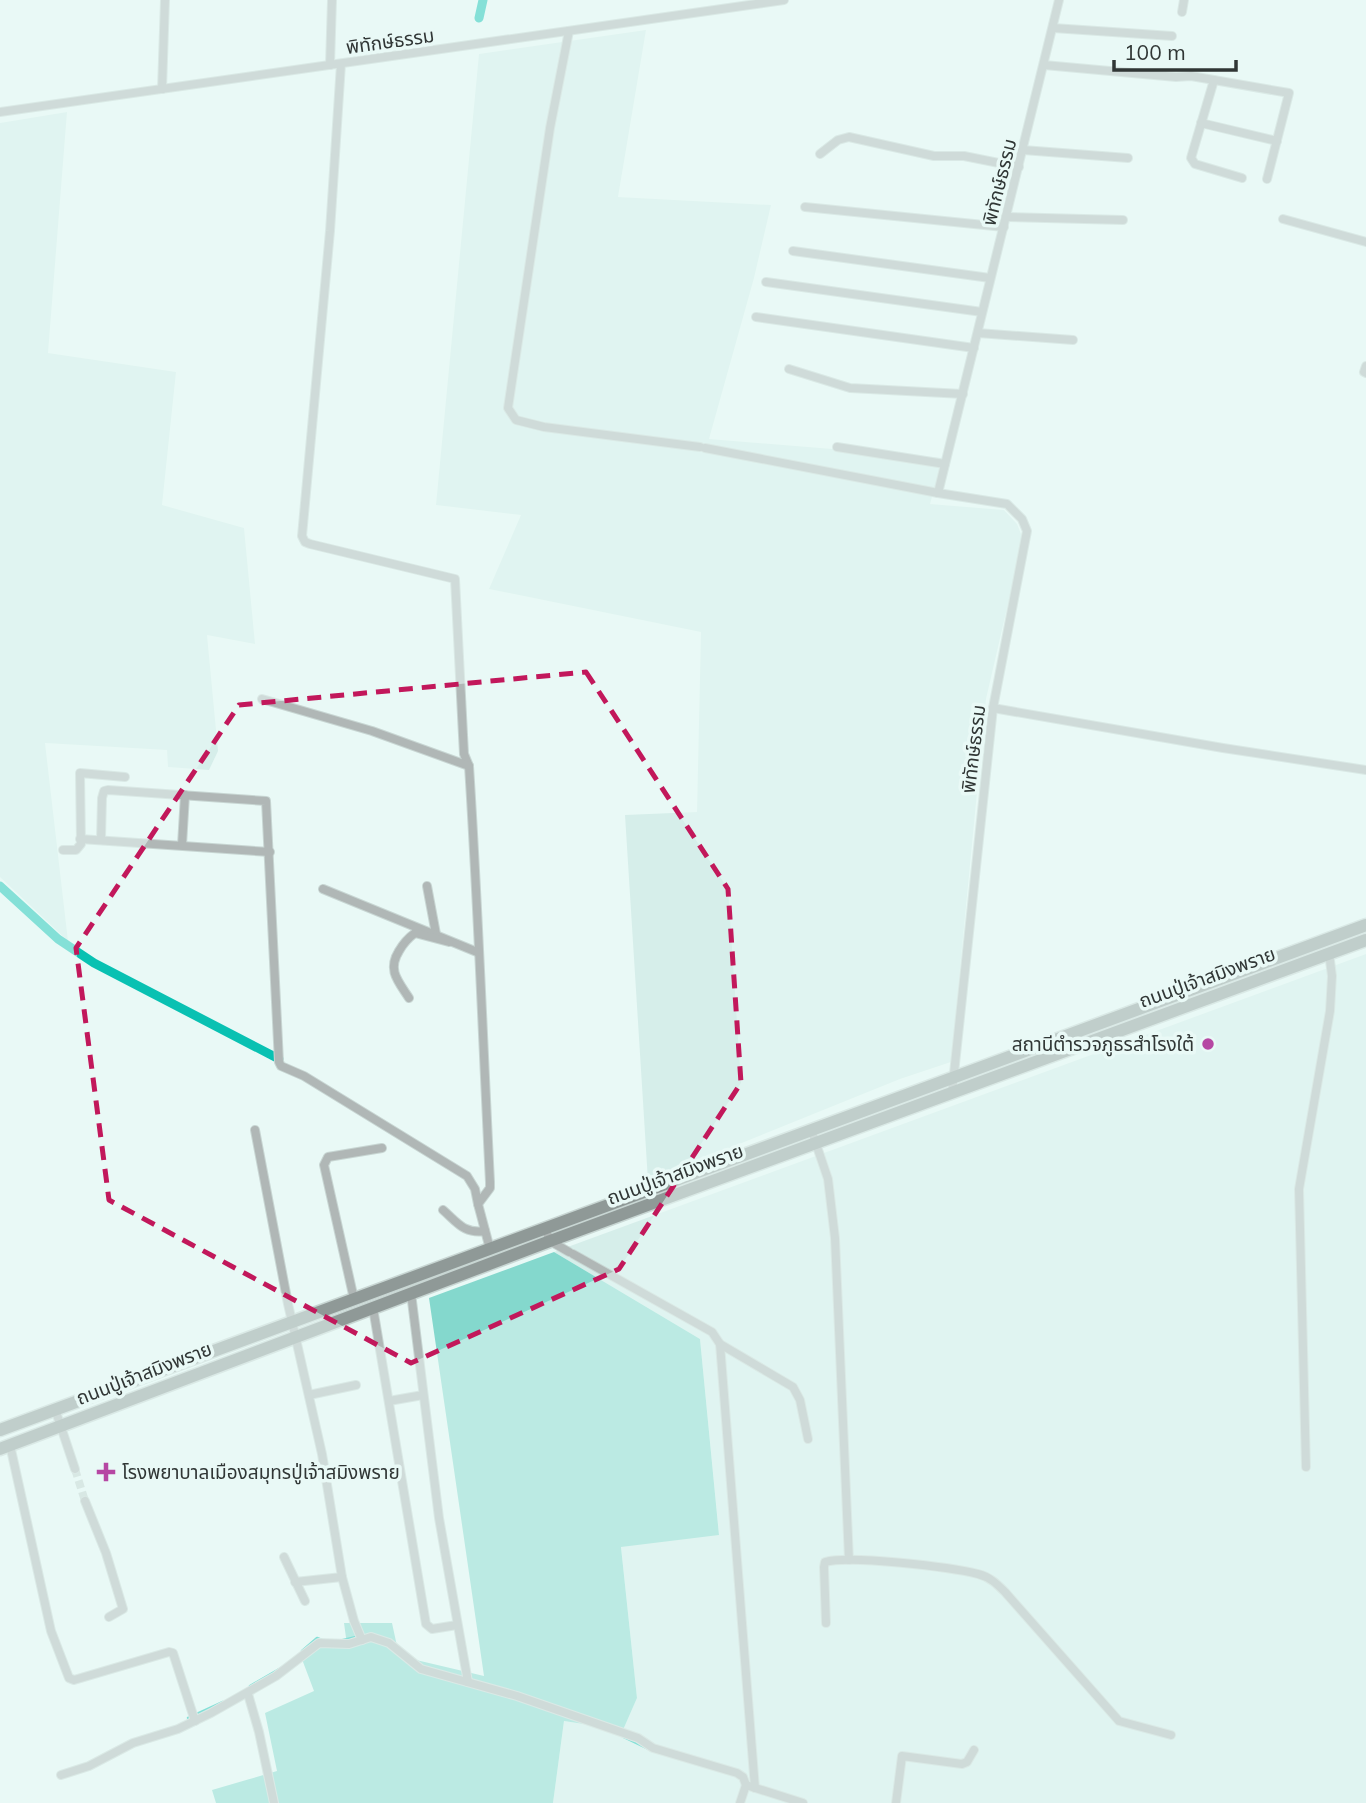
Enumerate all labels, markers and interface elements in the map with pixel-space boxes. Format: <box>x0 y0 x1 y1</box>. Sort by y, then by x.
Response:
street label: พิทักษ์ธรรม <box>344 23 436 59</box>
scale bar <box>1114 28 1236 72</box>
text: 100 m <box>1124 39 1186 65</box>
street label: พิทักษ์ธรรม <box>977 136 1021 228</box>
street label: พิทักษ์ธรรม <box>956 703 990 795</box>
street label: ถนนปู่เจ้าสมิงพราย <box>1136 941 1279 1014</box>
place label: สถานีตำรวจภูธรสำโรงใต้ <box>1012 1032 1194 1057</box>
marker: สถานีตำรวจภูธรสำโรงใต้ <box>1200 1036 1216 1052</box>
street label: ถนนปู่เจ้าสมิงพราย <box>604 1138 747 1211</box>
street label: ถนนปู่เจ้าสมิงพราย <box>73 1336 216 1411</box>
place label: โรงพยาบาลเมืองสมุทรปู่เจ้าสมิงพราย <box>122 1460 400 1485</box>
marker: โรงพยาบาลเมืองสมุทรปู่เจ้าสมิงพราย <box>96 1462 116 1482</box>

